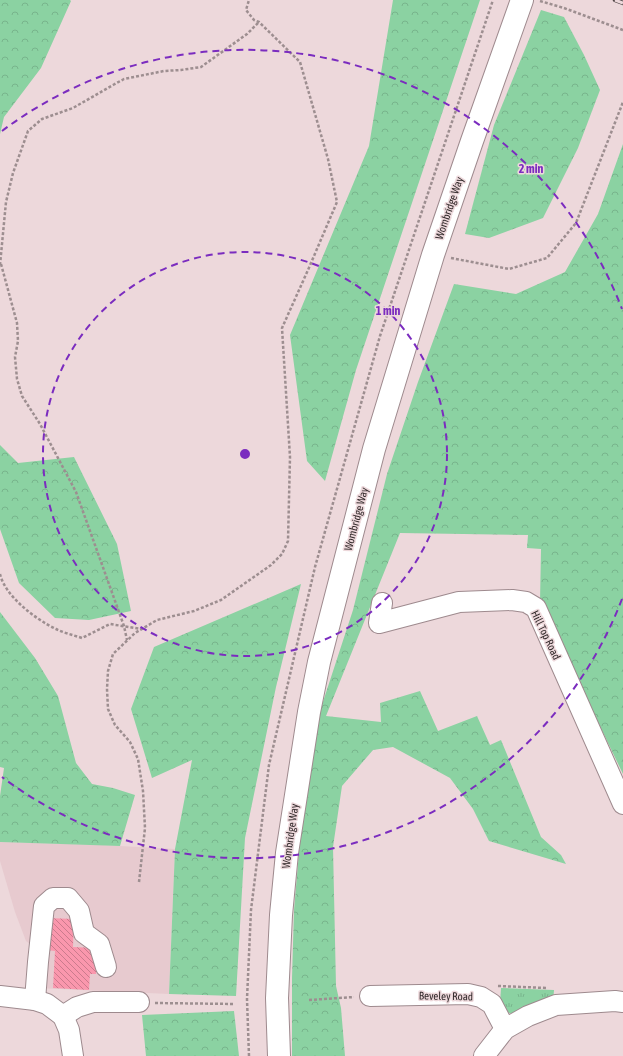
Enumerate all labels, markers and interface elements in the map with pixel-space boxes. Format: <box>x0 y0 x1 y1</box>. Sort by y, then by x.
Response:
text: 2 min <box>519 162 543 176</box>
street label: Wombridge Way <box>433 175 465 241</box>
text: 1 min <box>376 304 400 318</box>
centre of rings <box>238 447 252 461</box>
street label: Wombridge Way <box>342 485 370 552</box>
street label: Hill Top Road <box>529 608 563 662</box>
street label: Wombridge Way <box>280 802 301 869</box>
street label: Beveley Road <box>419 990 473 1002</box>

